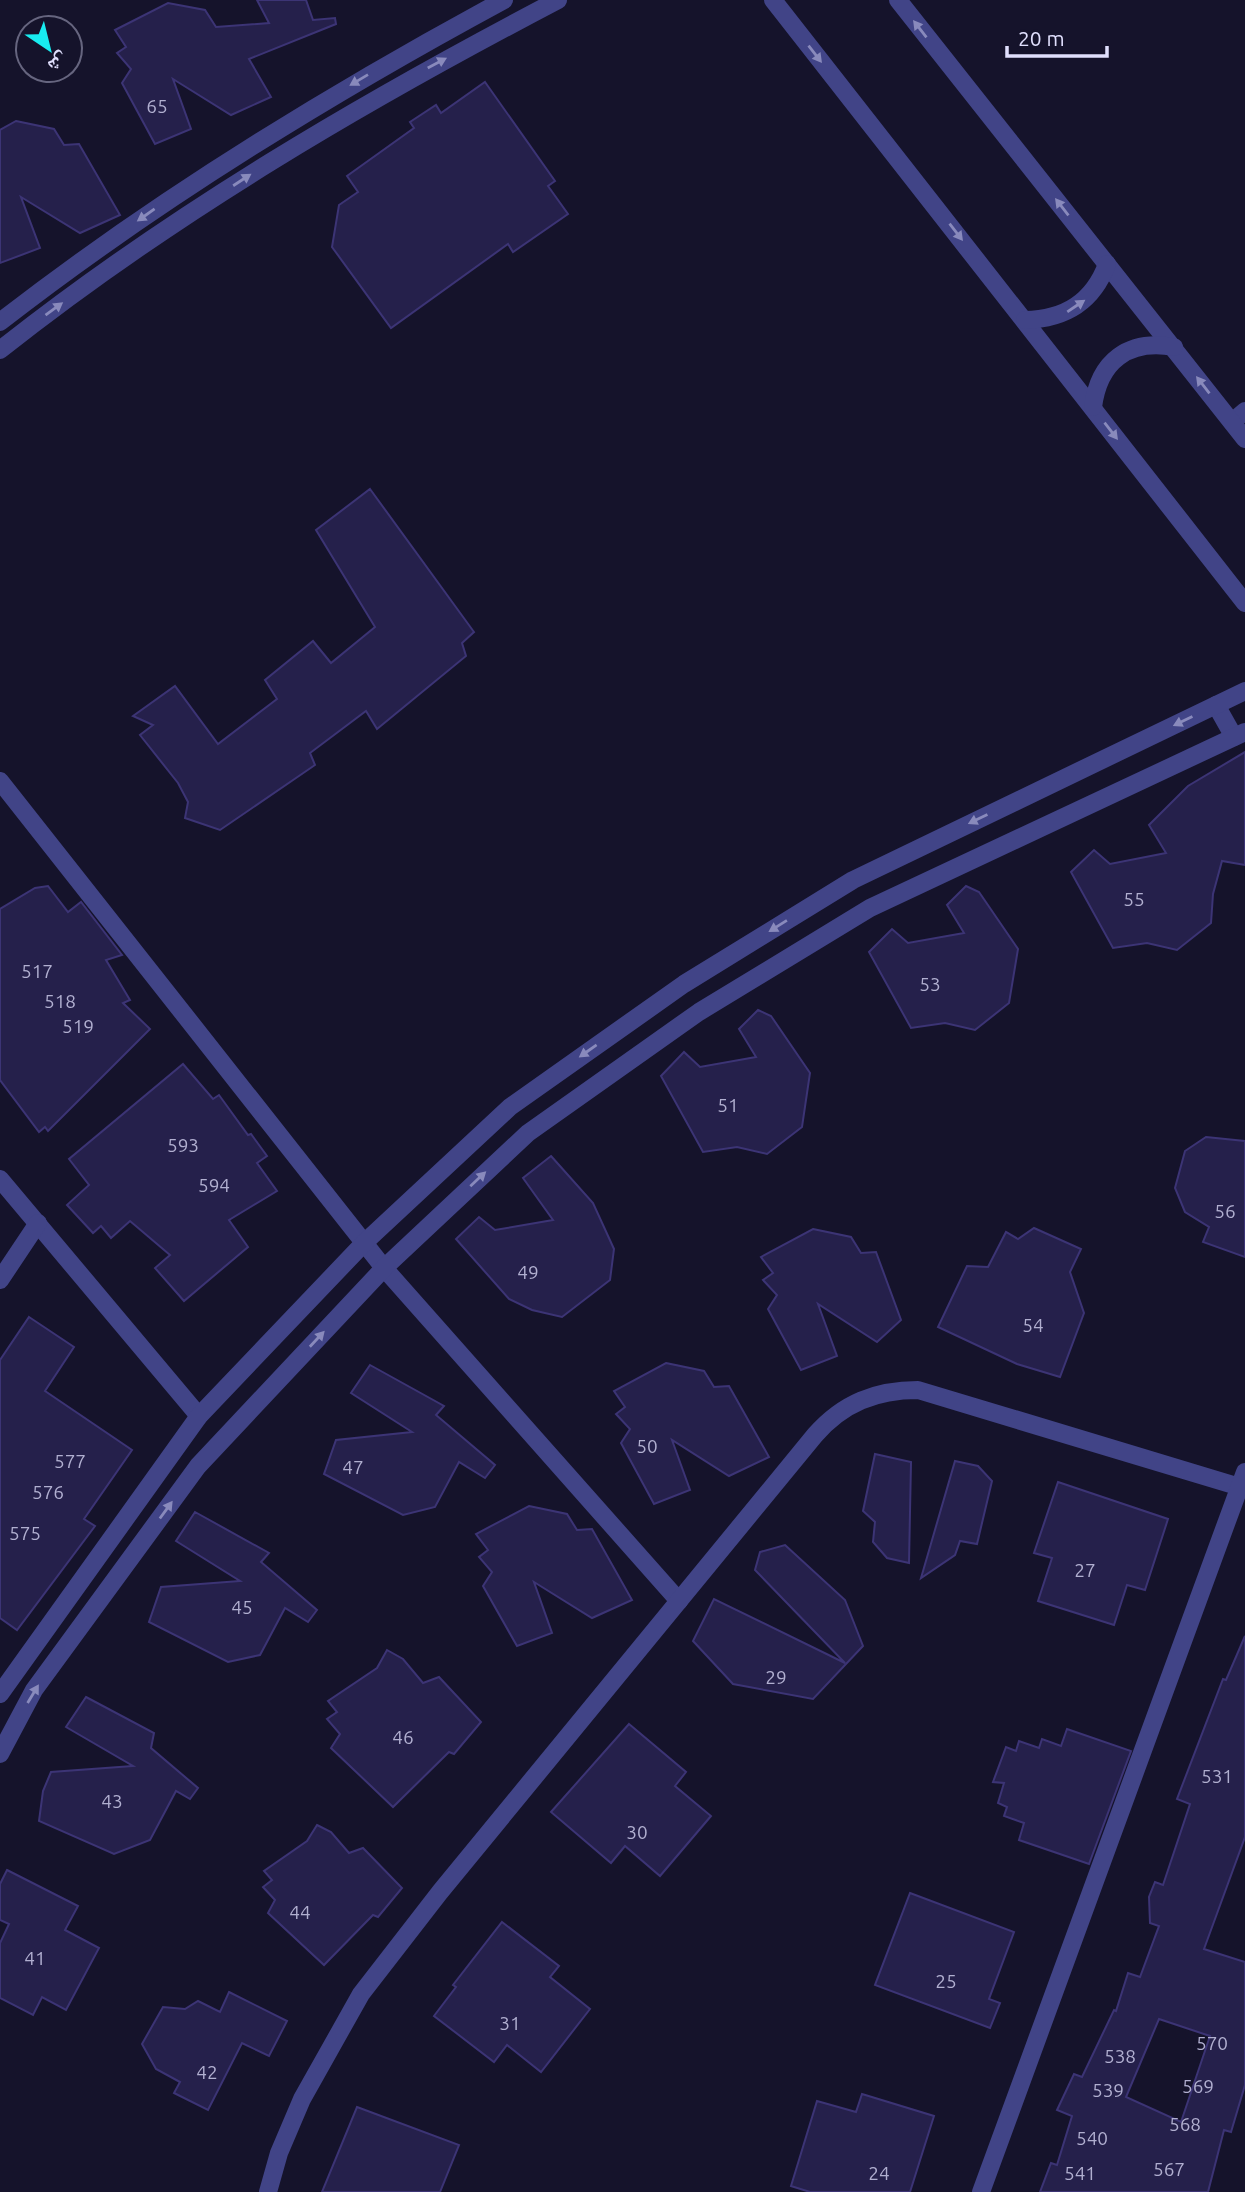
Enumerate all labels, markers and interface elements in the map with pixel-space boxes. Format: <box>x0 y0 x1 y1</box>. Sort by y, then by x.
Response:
north arrow <box>14 14 84 84</box>
scale bar <box>1007 14 1107 58</box>
one-way arrow <box>913 20 928 38</box>
text: 20 m <box>1018 26 1065 50</box>
one-way arrow <box>808 44 823 62</box>
text: ش <box>44 47 73 78</box>
one-way arrow <box>427 58 447 69</box>
one-way arrow <box>349 73 368 86</box>
house number: 65 <box>146 95 168 117</box>
one-way arrow <box>232 173 251 186</box>
one-way arrow <box>1054 198 1069 216</box>
one-way arrow <box>137 208 155 222</box>
one-way arrow <box>949 223 964 241</box>
one-way arrow <box>1067 299 1085 313</box>
one-way arrow <box>45 302 63 316</box>
one-way arrow <box>1197 376 1211 394</box>
one-way arrow <box>1104 422 1118 440</box>
one-way arrow <box>1173 715 1193 727</box>
one-way arrow <box>968 814 988 825</box>
house number: 55 <box>1123 888 1145 910</box>
one-way arrow <box>768 919 787 932</box>
house number: 517 <box>21 960 53 982</box>
house number: 53 <box>919 973 941 995</box>
house number: 518 <box>44 990 76 1012</box>
house number: 519 <box>62 1015 94 1037</box>
one-way arrow <box>579 1044 597 1058</box>
house number: 51 <box>717 1094 739 1116</box>
house number: 593 <box>167 1134 199 1156</box>
one-way arrow <box>469 1172 486 1188</box>
house number: 594 <box>198 1174 230 1196</box>
house number: 56 <box>1214 1200 1236 1222</box>
house number: 49 <box>517 1261 539 1283</box>
house number: 54 <box>1022 1314 1044 1336</box>
one-way arrow <box>309 1331 325 1348</box>
house number: 50 <box>636 1435 658 1457</box>
house number: 577 <box>54 1450 86 1472</box>
house number: 47 <box>342 1456 364 1478</box>
house number: 576 <box>32 1481 64 1503</box>
one-way arrow <box>159 1501 173 1519</box>
house number: 575 <box>9 1522 41 1544</box>
house number: 27 <box>1074 1559 1096 1581</box>
house number: 45 <box>231 1596 253 1618</box>
house number: 29 <box>765 1666 787 1688</box>
one-way arrow <box>27 1684 39 1703</box>
house number: 46 <box>392 1726 414 1748</box>
house number: 531 <box>1201 1765 1233 1787</box>
house number: 43 <box>101 1790 123 1812</box>
house number: 30 <box>626 1821 648 1843</box>
house number: 44 <box>289 1901 311 1923</box>
house number: 41 <box>24 1947 46 1969</box>
house number: 25 <box>935 1970 957 1992</box>
house number: 31 <box>499 2012 521 2034</box>
house number: 570 <box>1196 2032 1228 2054</box>
house number: 538 <box>1104 2045 1136 2067</box>
house number: 42 <box>196 2061 218 2083</box>
house number: 569 <box>1182 2075 1214 2097</box>
house number: 539 <box>1092 2079 1124 2101</box>
house number: 568 <box>1169 2113 1201 2135</box>
house number: 540 <box>1076 2127 1108 2149</box>
house number: 567 <box>1153 2158 1185 2180</box>
house number: 24 <box>868 2162 890 2184</box>
house number: 541 <box>1064 2162 1096 2184</box>

